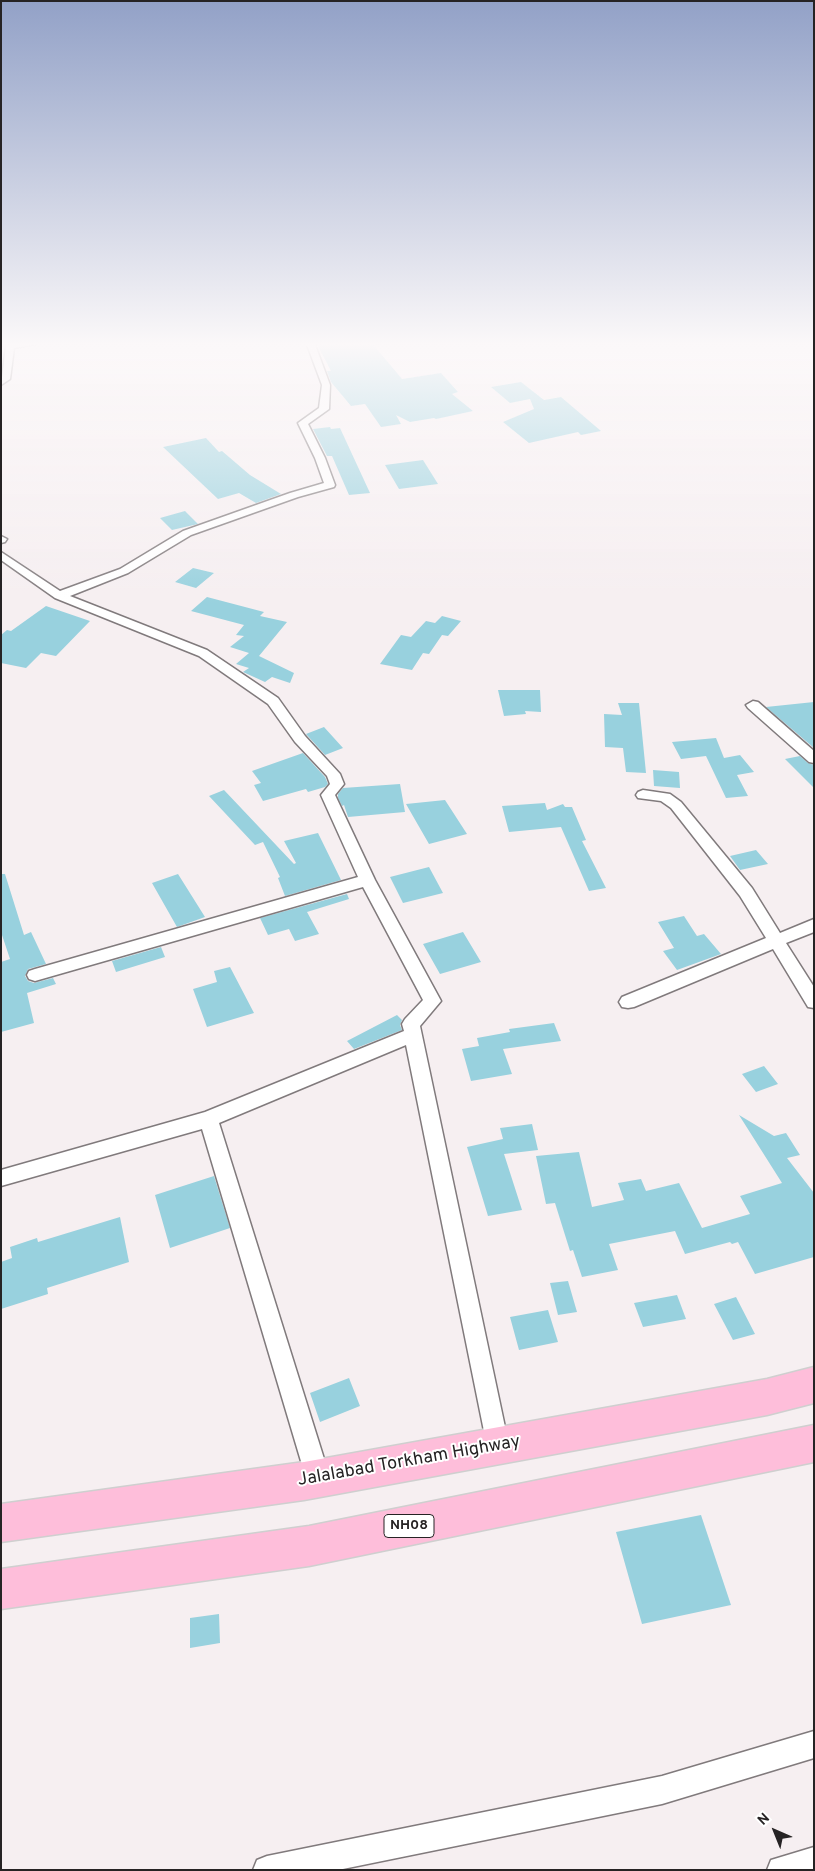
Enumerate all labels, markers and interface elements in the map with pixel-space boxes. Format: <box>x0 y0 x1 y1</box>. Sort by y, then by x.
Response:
street label: Jalalabad Torkham Highway <box>296 1432 522 1492</box>
road number: NH08 <box>384 1514 434 1538</box>
north arrow <box>750 1806 800 1856</box>
text: N <box>755 1810 774 1829</box>

